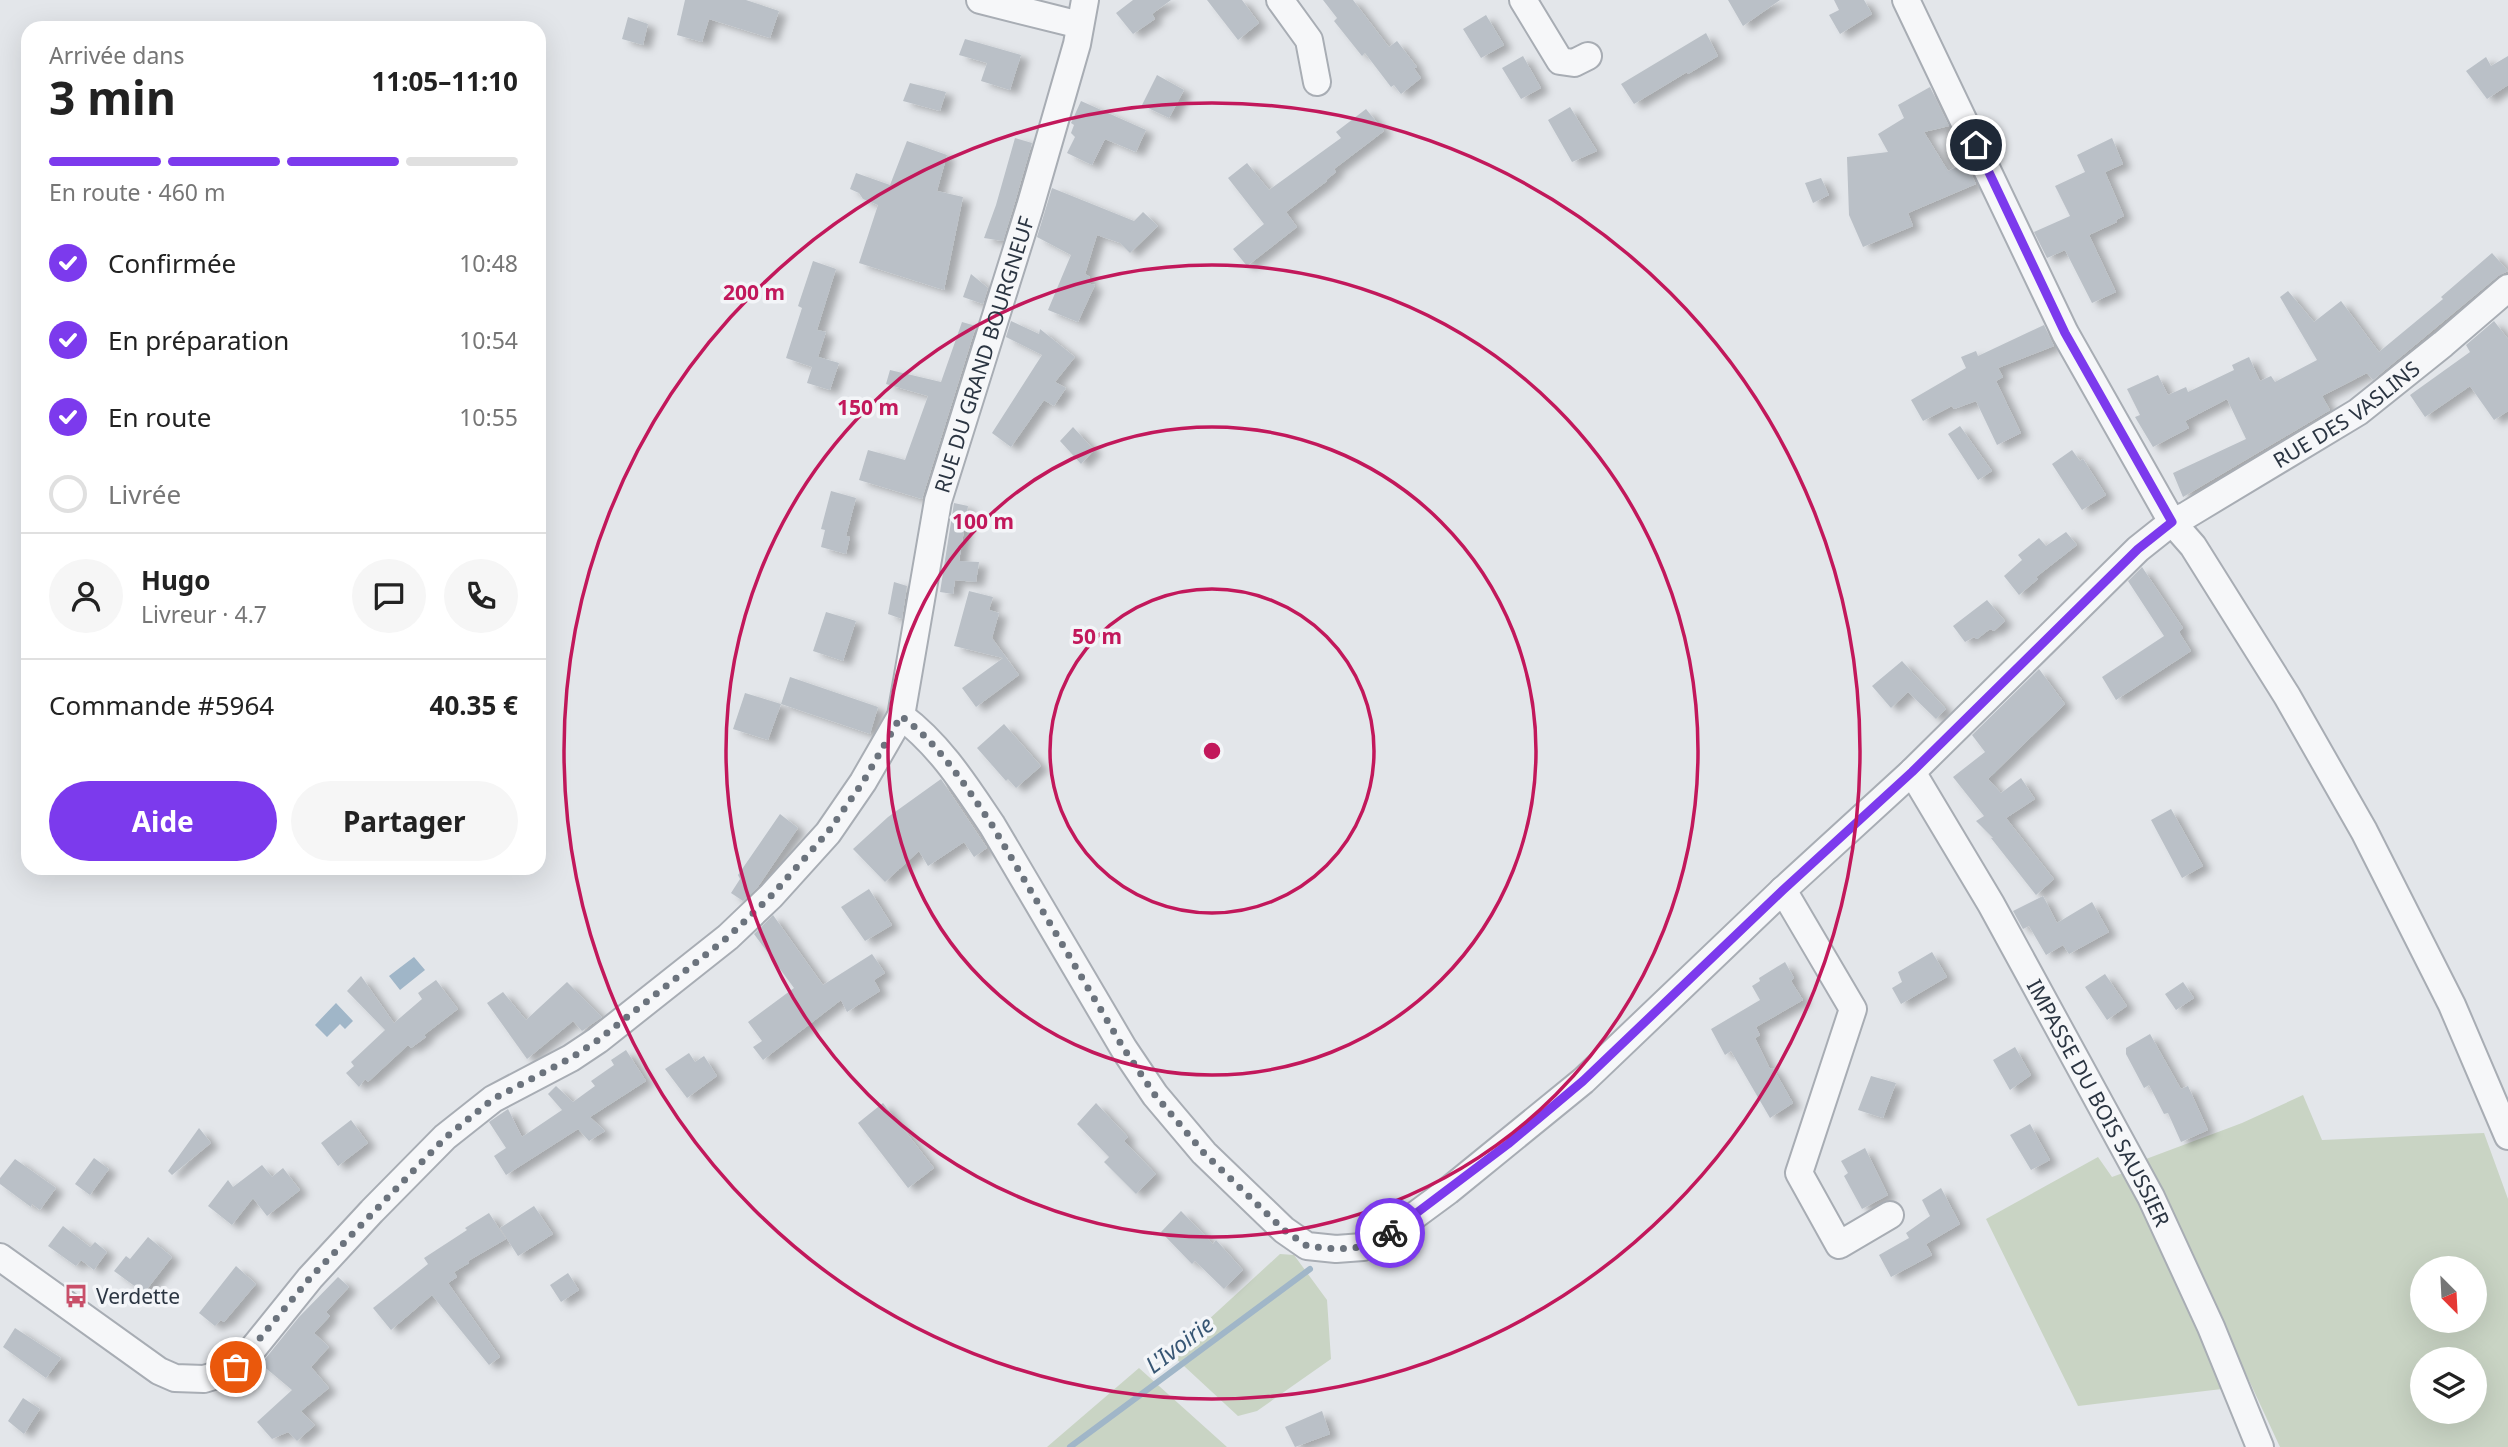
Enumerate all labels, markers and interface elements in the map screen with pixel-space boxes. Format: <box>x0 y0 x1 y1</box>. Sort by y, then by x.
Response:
text: Arrivée dans <box>49 39 185 71</box>
text: 11:05–11:10 <box>371 63 518 99</box>
text: 3 min <box>49 66 176 128</box>
pin <box>1946 115 2006 175</box>
icon: home <box>1957 126 1995 164</box>
text: En route · 460 m <box>49 176 226 208</box>
street label: RUE DU GRAND BOURGNEUF <box>927 213 1040 496</box>
icon: check <box>49 244 87 282</box>
text: Confirmée <box>108 245 236 281</box>
text: 10:48 <box>459 247 518 279</box>
text: 200 m <box>723 278 785 306</box>
icon: check <box>49 321 87 359</box>
text: En préparation <box>108 322 289 358</box>
text: 10:54 <box>459 324 518 356</box>
street label: RUE DES VASLINS <box>2268 354 2425 474</box>
text: 150 m <box>837 393 899 421</box>
icon: check <box>49 398 87 436</box>
text: En route <box>108 399 211 435</box>
text: 10:55 <box>459 401 518 433</box>
text: Livrée <box>108 476 181 512</box>
text: 100 m <box>952 507 1014 535</box>
button: person <box>49 559 123 633</box>
button: chat <box>352 559 426 633</box>
button: phone <box>444 559 518 633</box>
text: Hugo <box>141 562 210 598</box>
text: Livreur · 4.7 <box>141 598 267 630</box>
text: 50 m <box>1072 622 1122 650</box>
text: Commande #5964 <box>49 687 274 723</box>
text: 40.35 € <box>430 687 518 723</box>
centre of rings <box>1200 739 1224 763</box>
button: Aide <box>49 781 277 861</box>
button: Partager <box>291 781 518 861</box>
street label: IMPASSE DU BOIS SAUSSIER <box>2021 974 2177 1231</box>
courier <box>1355 1198 1425 1268</box>
icon: bike <box>1371 1214 1409 1252</box>
north arrow <box>2410 1256 2487 1334</box>
map controls <box>2410 1256 2487 1424</box>
bus stop icon: Verdette <box>62 1282 90 1310</box>
place label: Verdette <box>96 1282 180 1310</box>
water label: L'Ivoirie <box>1138 1308 1220 1380</box>
pin <box>206 1337 266 1397</box>
button: layers <box>2410 1347 2487 1424</box>
icon: bag <box>217 1348 255 1386</box>

